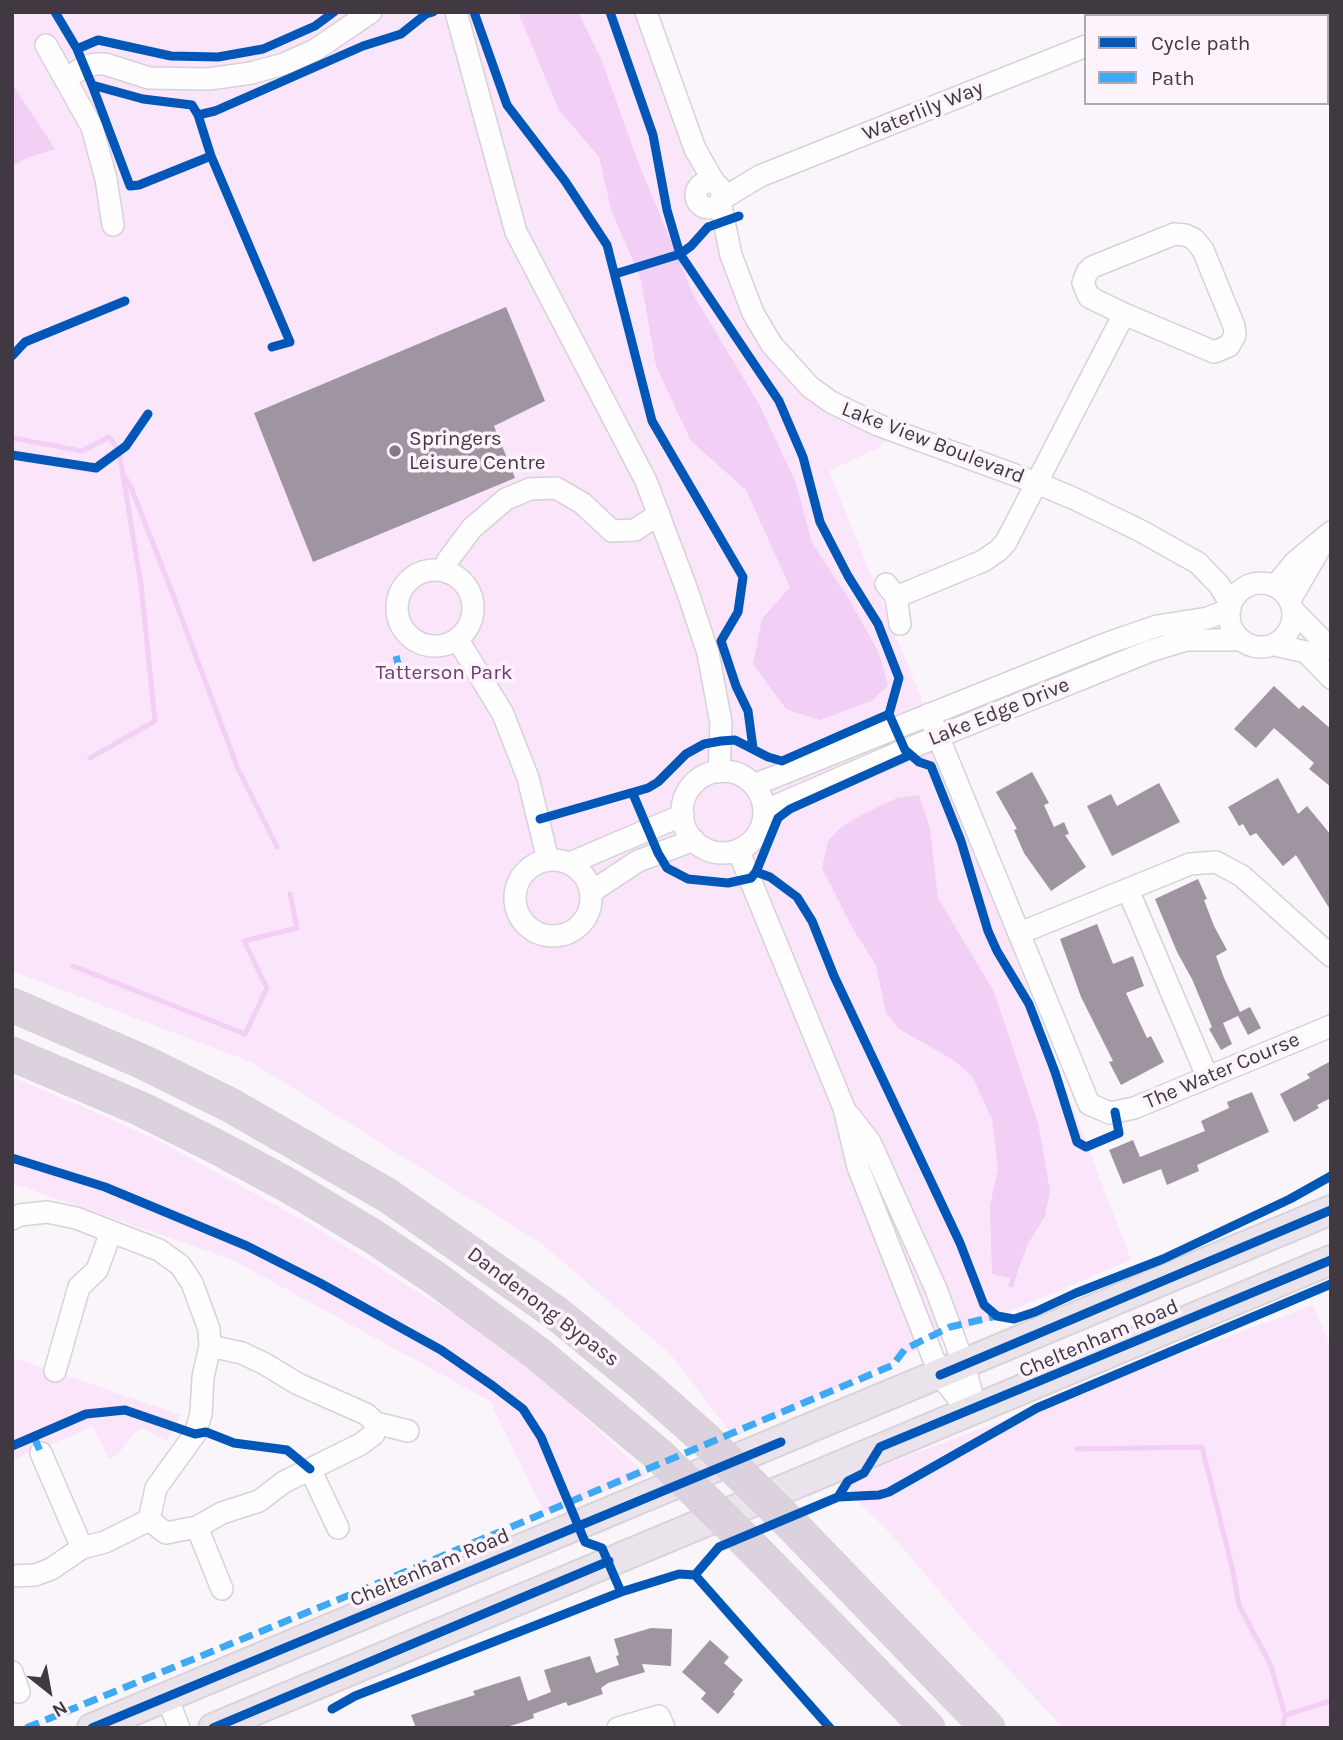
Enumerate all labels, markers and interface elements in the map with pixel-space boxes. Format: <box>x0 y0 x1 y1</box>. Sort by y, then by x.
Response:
legend <box>1084 14 1329 105</box>
text: Cycle path <box>1151 31 1251 55</box>
text: Path <box>1151 66 1195 90</box>
street label: Waterlily Way <box>859 75 987 147</box>
street label: Lake View Boulevard <box>838 396 1028 490</box>
place label: Springers Leisure Centre <box>409 426 546 476</box>
marker: Springers Leisure Centre <box>387 443 403 459</box>
park label: Tatterson Park <box>375 660 513 686</box>
street label: Lake Edge Drive <box>925 672 1073 752</box>
street label: The Water Course <box>1141 1027 1303 1115</box>
street label: Dandenong Bypass <box>462 1242 624 1372</box>
street label: Cheltenham Road <box>1015 1294 1183 1384</box>
street label: Cheltenham Road <box>346 1523 514 1613</box>
north arrow <box>14 1656 84 1726</box>
text: N <box>48 1696 71 1722</box>

